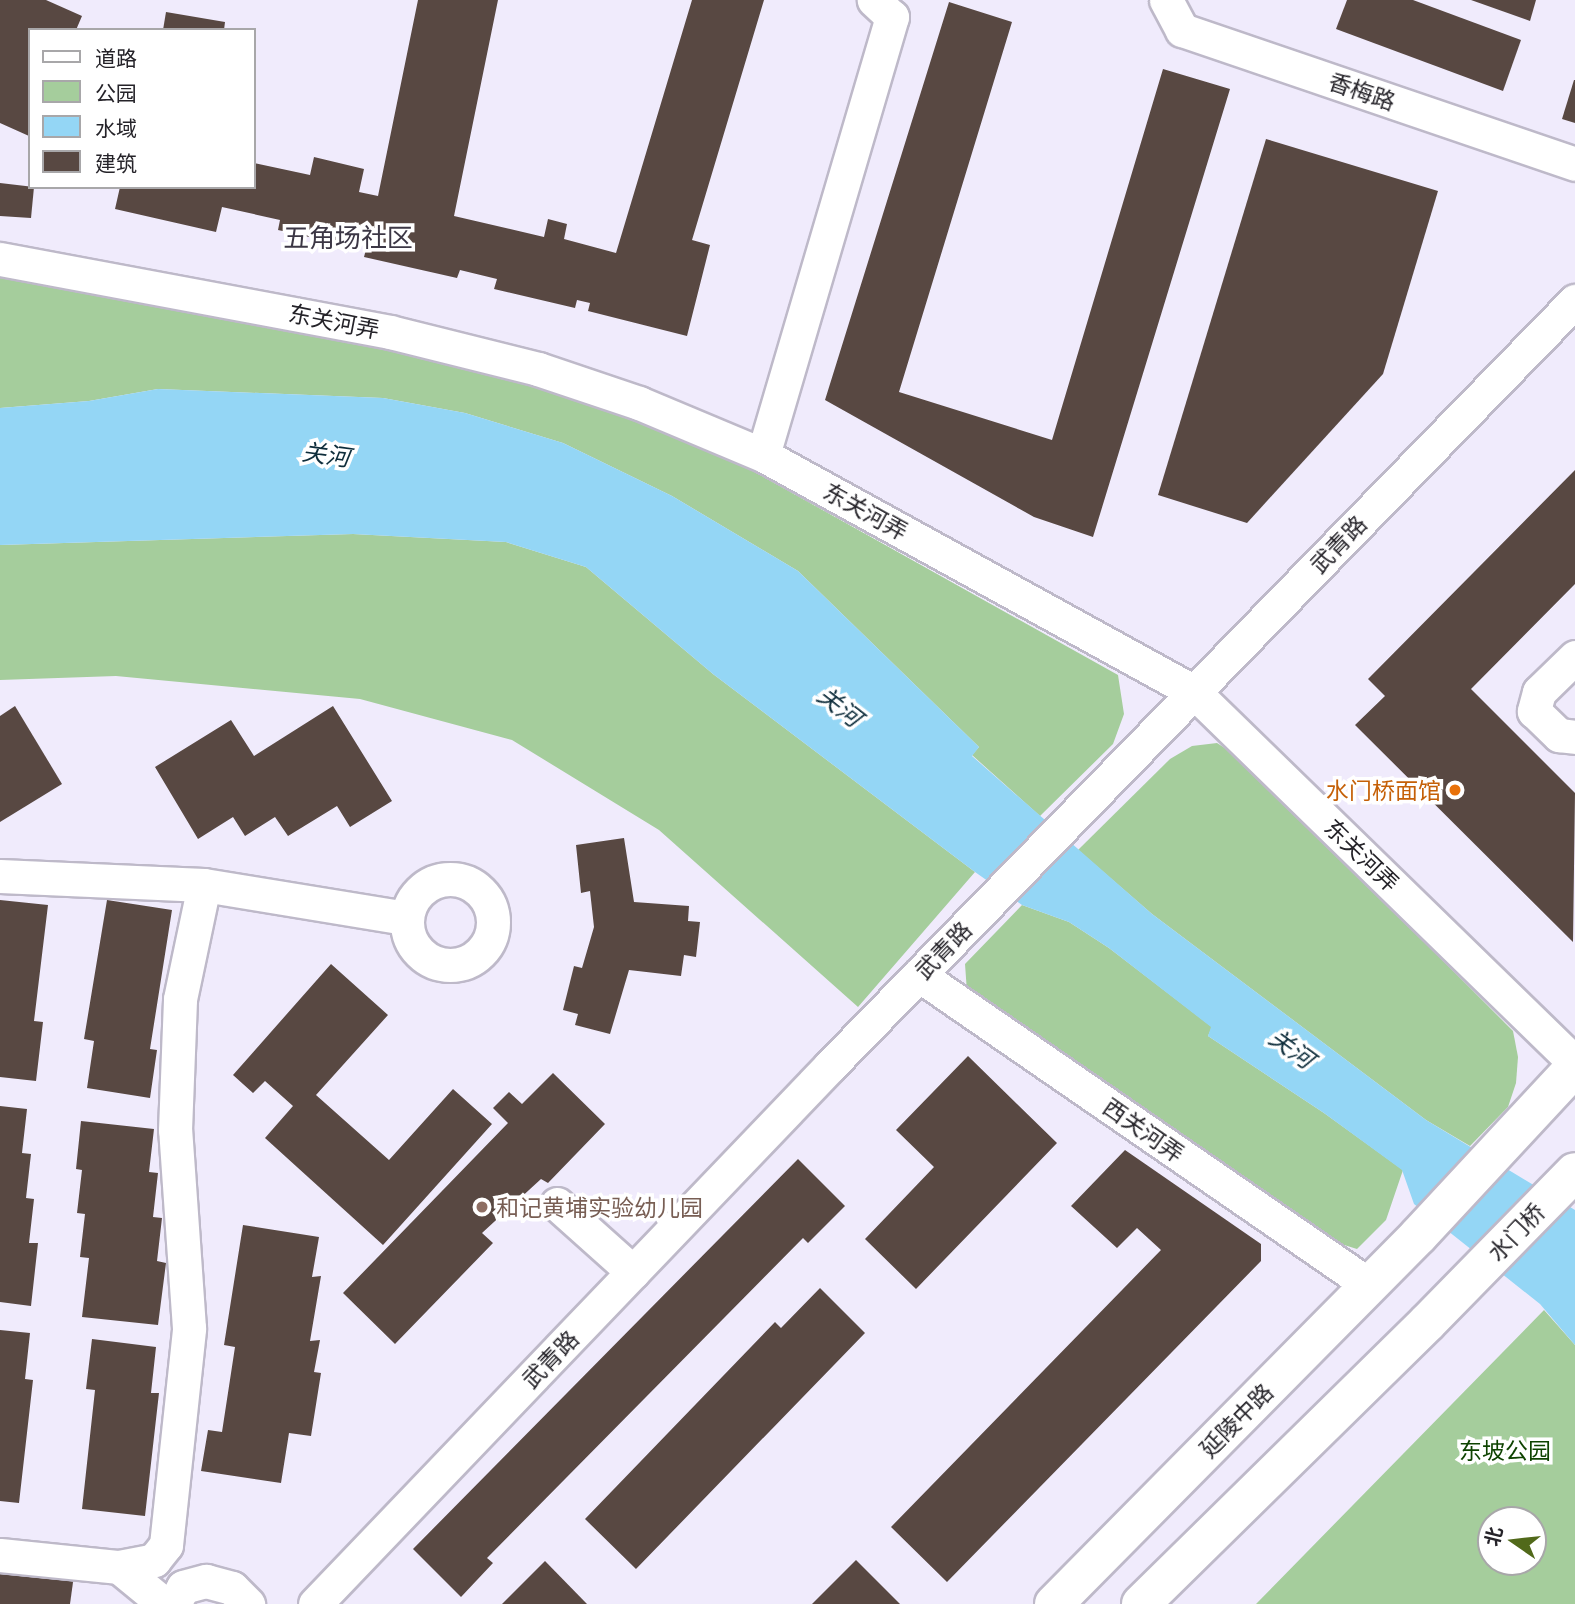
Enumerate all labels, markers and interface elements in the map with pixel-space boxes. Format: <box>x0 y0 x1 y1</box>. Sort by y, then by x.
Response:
legend <box>28 28 256 189</box>
text: 道路 <box>95 45 137 70</box>
street label: 香梅路 <box>1325 67 1399 115</box>
text: 公园 <box>95 80 137 105</box>
text: 水域 <box>95 115 137 140</box>
text: 建筑 <box>95 150 137 175</box>
district label: 五角场社区 <box>283 222 413 254</box>
street label: 东关河弄 <box>286 299 382 343</box>
water label: 关河 <box>300 436 352 472</box>
street label: 东关河弄 <box>819 477 913 545</box>
street label: 武青路 <box>1304 510 1372 578</box>
water label: 关河 <box>812 680 868 732</box>
place label: 水门桥面馆 <box>1326 776 1441 804</box>
marker: 水门桥面馆 <box>1447 782 1463 798</box>
street label: 东关河弄 <box>1319 813 1405 897</box>
street label: 武青路 <box>909 916 977 984</box>
water label: 关河 <box>1264 1022 1320 1074</box>
street label: 西关河弄 <box>1098 1092 1190 1168</box>
place label: 和记黄埔实验幼儿园 <box>496 1193 703 1221</box>
street label: 水门桥 <box>1482 1198 1550 1266</box>
marker: 和记黄埔实验幼儿园 <box>474 1199 490 1215</box>
street label: 武青路 <box>516 1325 584 1393</box>
street label: 延陵中路 <box>1194 1378 1278 1462</box>
park label: 东坡公园 <box>1459 1436 1551 1464</box>
north arrow <box>1477 1506 1547 1576</box>
text: 北 <box>1480 1524 1507 1548</box>

